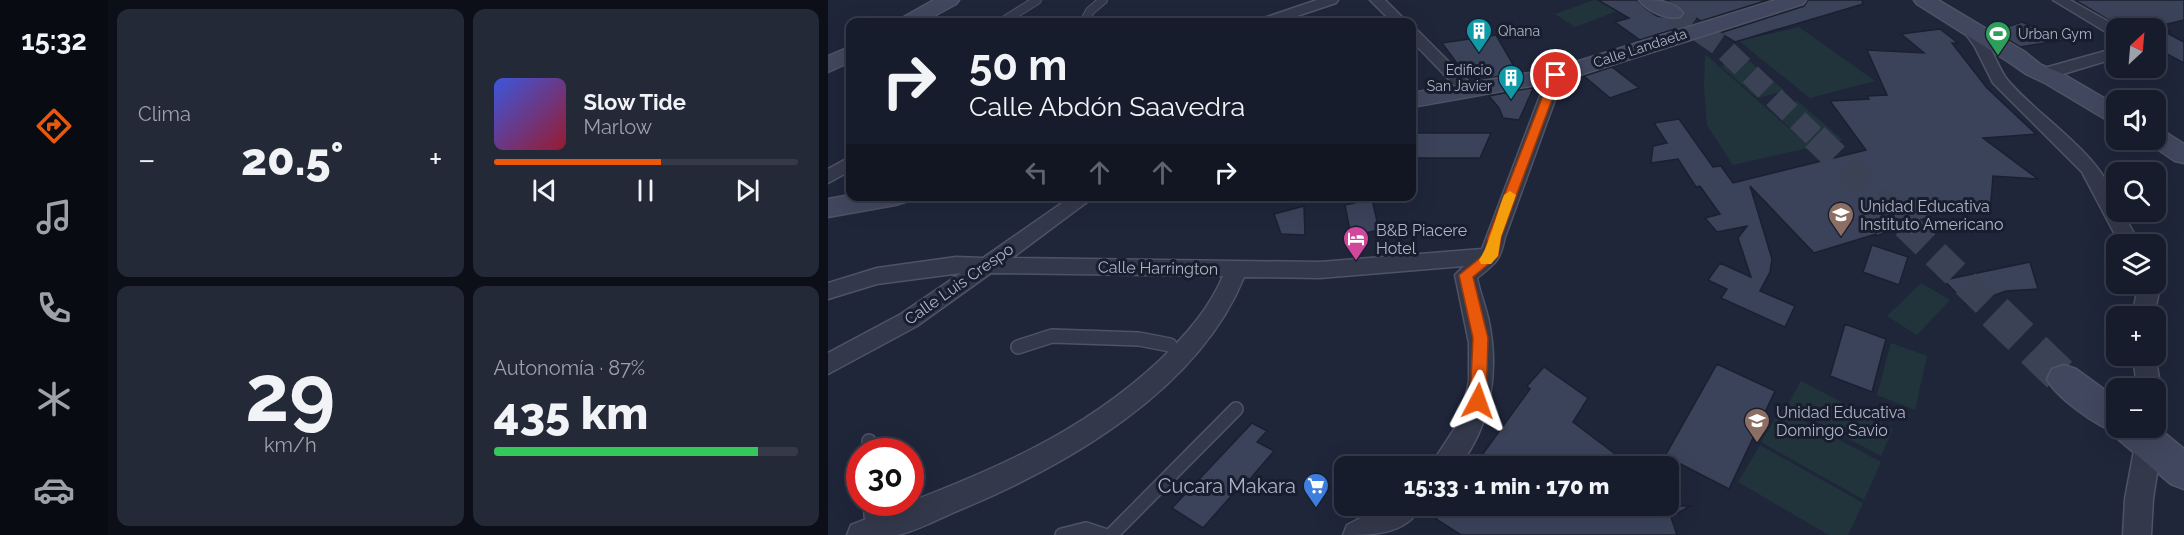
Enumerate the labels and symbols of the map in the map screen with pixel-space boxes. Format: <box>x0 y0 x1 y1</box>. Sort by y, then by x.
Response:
building icon: Qhana <box>1464 16 1494 54</box>
north arrow <box>2106 18 2166 78</box>
sports icon: Urban Gym <box>1983 19 2013 57</box>
place label: Qhana <box>1498 23 1540 39</box>
street label: Calle Landaeta <box>1591 25 1689 71</box>
place label: Urban Gym <box>2018 26 2092 42</box>
pin <box>1530 49 1581 100</box>
place label: Edificio San Javier <box>1427 62 1492 94</box>
building icon: Edificio San Javier <box>1496 63 1526 101</box>
place label: Unidad Educativa Instituto Americano <box>1860 197 2003 234</box>
school or university icon: Unidad Educativa Instituto Americano <box>1826 200 1856 238</box>
place label: B&B Piacere Hotel <box>1376 221 1467 258</box>
hotel icon: B&B Piacere Hotel <box>1341 224 1371 262</box>
street label: Calle Luis Crespo <box>901 239 1017 329</box>
street label: Calle Harrington <box>1098 257 1218 279</box>
position arrow <box>1446 369 1510 433</box>
place label: Unidad Educativa Domingo Savio <box>1776 403 1906 440</box>
school or university icon: Unidad Educativa Domingo Savio <box>1742 406 1772 444</box>
speed limit sign: 30 <box>846 438 924 516</box>
supermarket icon: Cucara Makara <box>1301 471 1331 509</box>
place label: Cucara Makara <box>1158 474 1296 498</box>

